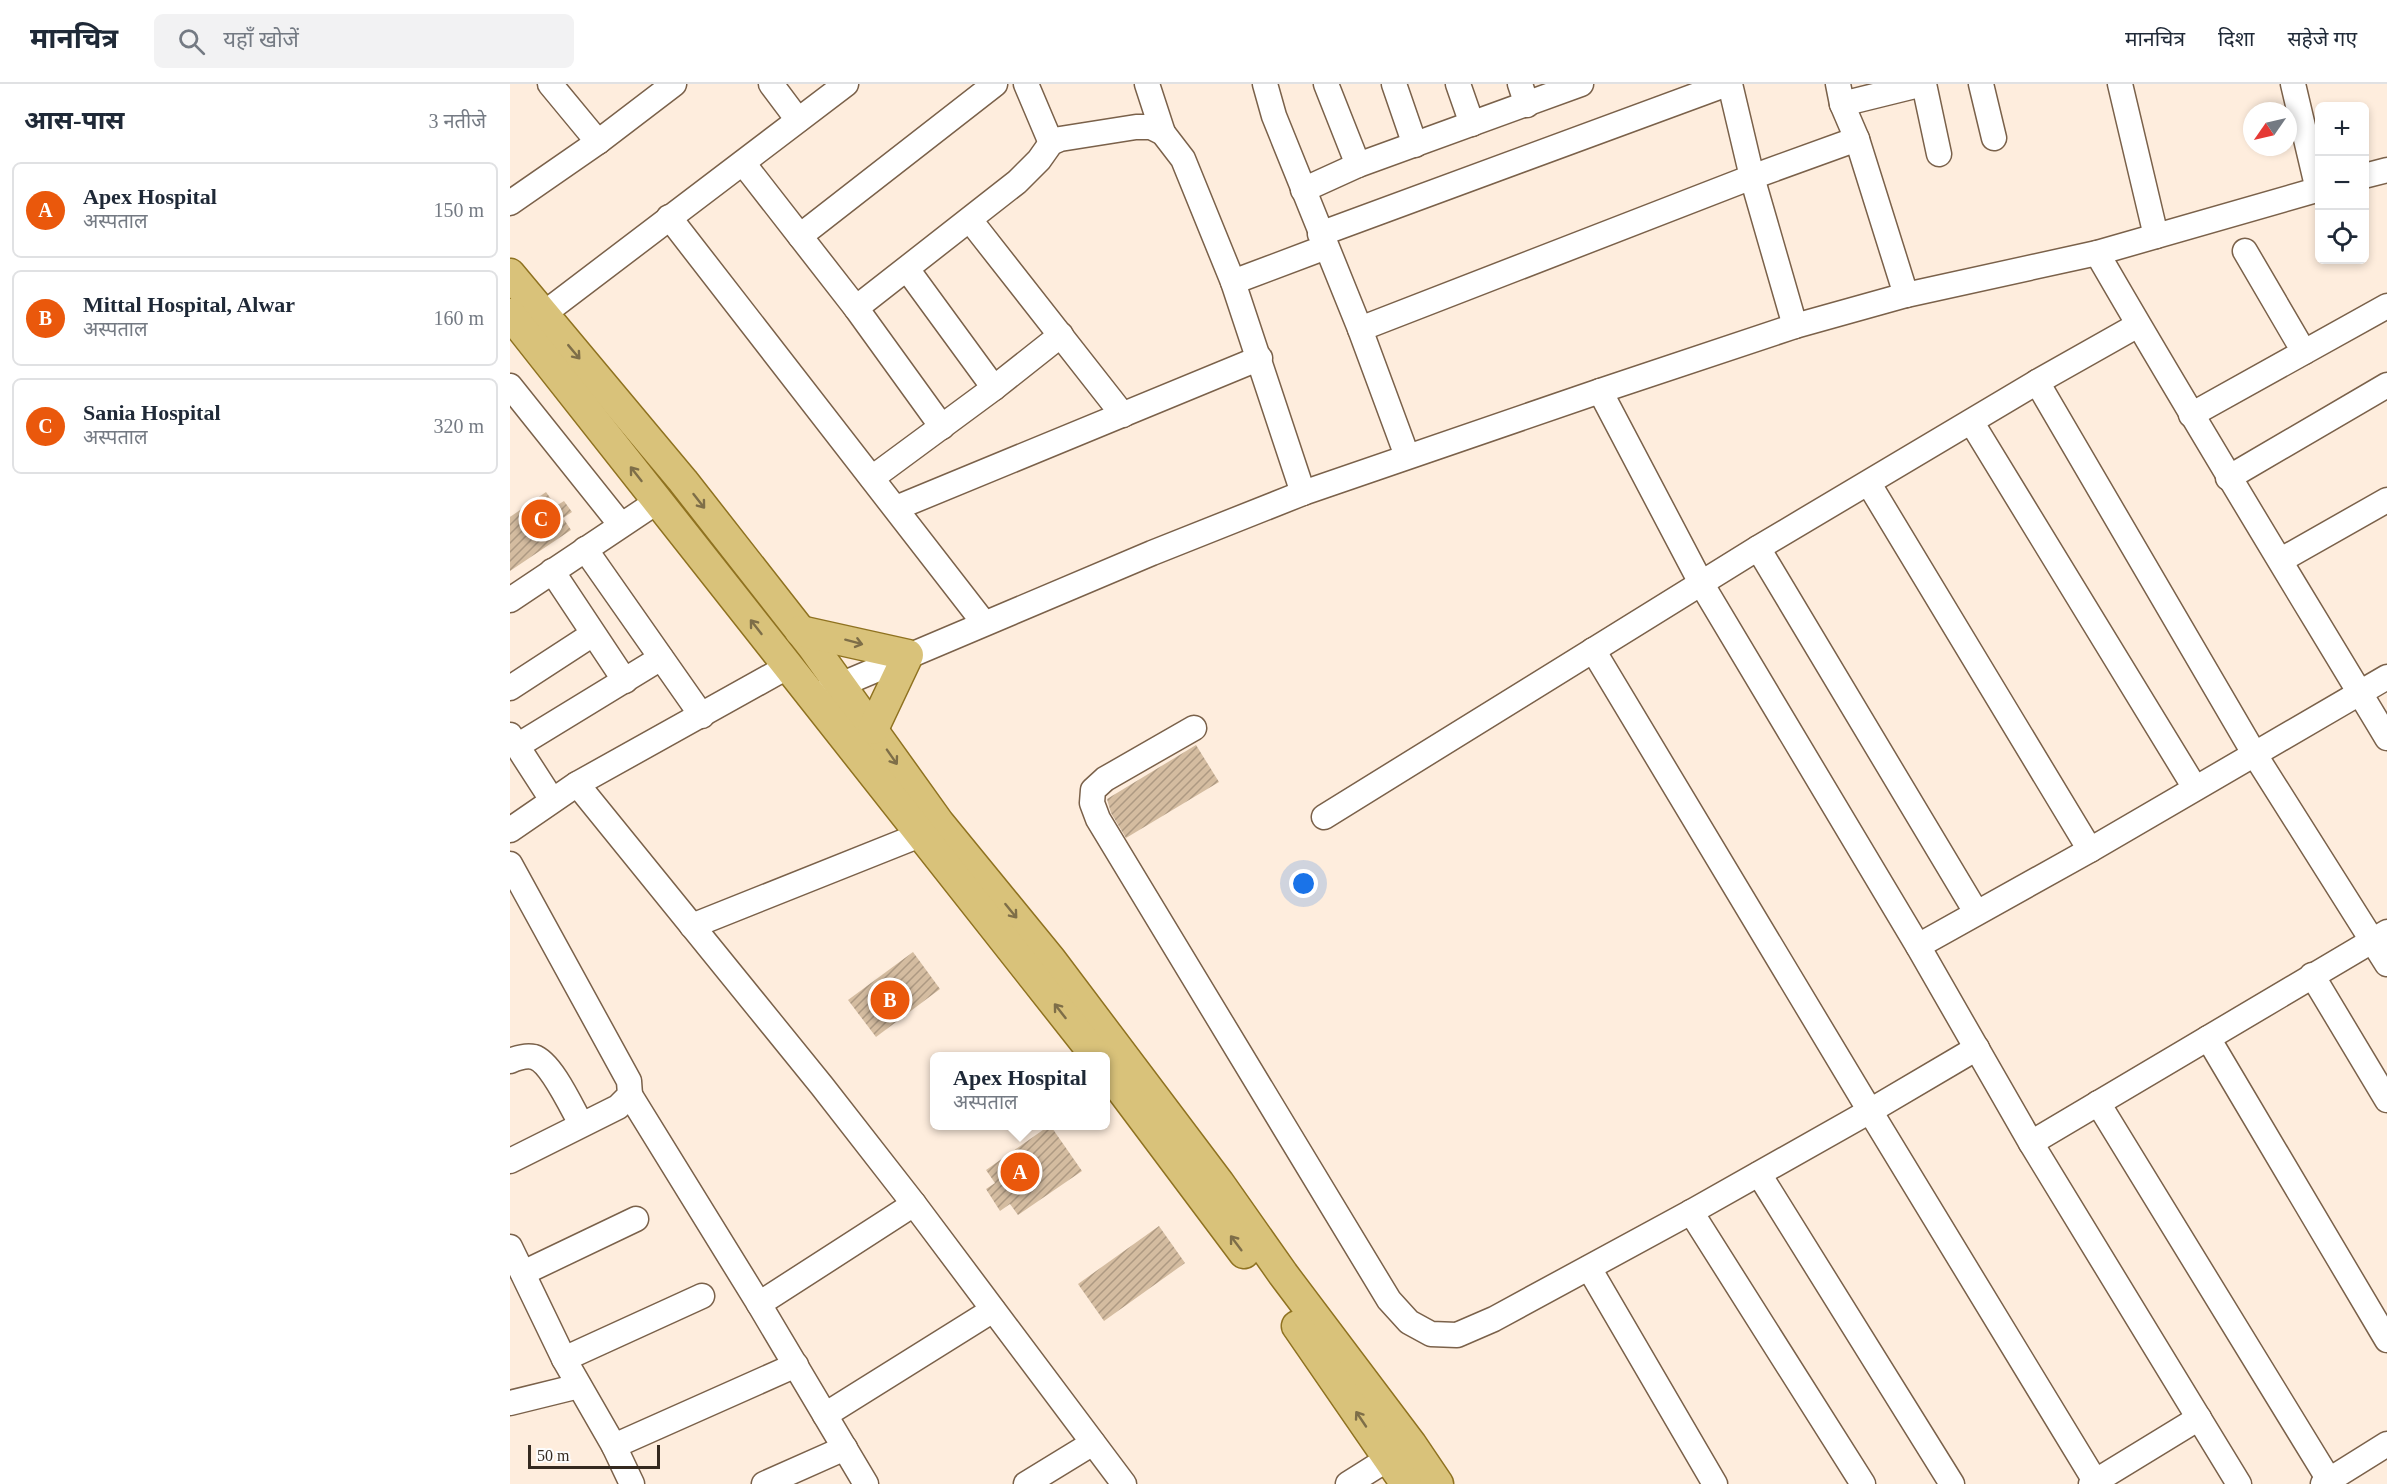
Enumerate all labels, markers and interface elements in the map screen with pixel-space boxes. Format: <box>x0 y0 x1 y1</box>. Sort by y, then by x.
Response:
search box <box>154 14 574 68</box>
text: मानचित्र <box>30 23 118 54</box>
icon: search <box>175 25 208 58</box>
text: यहाँ खोजें <box>223 27 299 52</box>
text: मानचित्र <box>2125 27 2185 51</box>
text: दिशा <box>2218 27 2254 51</box>
text: सहेजे गए <box>2287 27 2357 51</box>
north arrow <box>2243 102 2297 156</box>
map controls <box>2315 102 2369 264</box>
button: + <box>2315 102 2369 156</box>
text: आस-पास <box>24 106 124 135</box>
text: 3 नतीजे <box>428 110 486 132</box>
button: − <box>2315 156 2369 210</box>
text: Apex Hospital <box>83 184 217 209</box>
text: A <box>38 199 53 221</box>
text: 150 m <box>433 199 484 221</box>
text: अस्पताल <box>83 210 148 232</box>
button: locate <box>2315 210 2369 264</box>
text: Mittal Hospital, Alwar <box>83 292 295 317</box>
text: B <box>39 307 52 329</box>
text: 160 m <box>433 307 484 329</box>
text: अस्पताल <box>83 318 148 340</box>
one-way arrow <box>567 344 580 360</box>
text: Sania Hospital <box>83 400 221 425</box>
text: C <box>38 415 53 437</box>
text: 320 m <box>433 415 484 437</box>
text: अस्पताल <box>83 426 148 448</box>
one-way arrow <box>629 466 642 482</box>
one-way arrow <box>692 493 705 509</box>
pin: C <box>522 496 561 542</box>
one-way arrow <box>750 620 762 636</box>
one-way arrow <box>844 637 863 649</box>
one-way arrow <box>886 749 899 765</box>
your location <box>1289 869 1318 898</box>
one-way arrow <box>1005 903 1018 919</box>
pin: B <box>870 978 910 1022</box>
one-way arrow <box>1053 1003 1066 1019</box>
popup <box>930 1052 1110 1130</box>
text: Apex Hospital <box>953 1065 1087 1090</box>
text: अस्पताल <box>953 1091 1018 1113</box>
pin: A <box>1000 1150 1040 1194</box>
one-way arrow <box>1230 1235 1242 1251</box>
one-way arrow <box>1355 1411 1367 1427</box>
scale bar <box>528 1442 660 1470</box>
text: 50 m <box>537 1447 569 1464</box>

